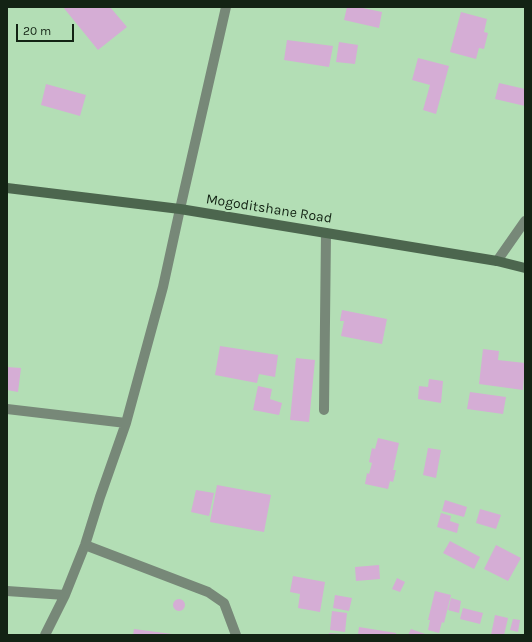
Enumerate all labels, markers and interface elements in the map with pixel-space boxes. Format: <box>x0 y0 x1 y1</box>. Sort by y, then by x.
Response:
scale bar <box>18 16 76 42</box>
text: 20 m <box>23 24 51 38</box>
street label: Mogoditshane Road <box>205 191 333 227</box>

